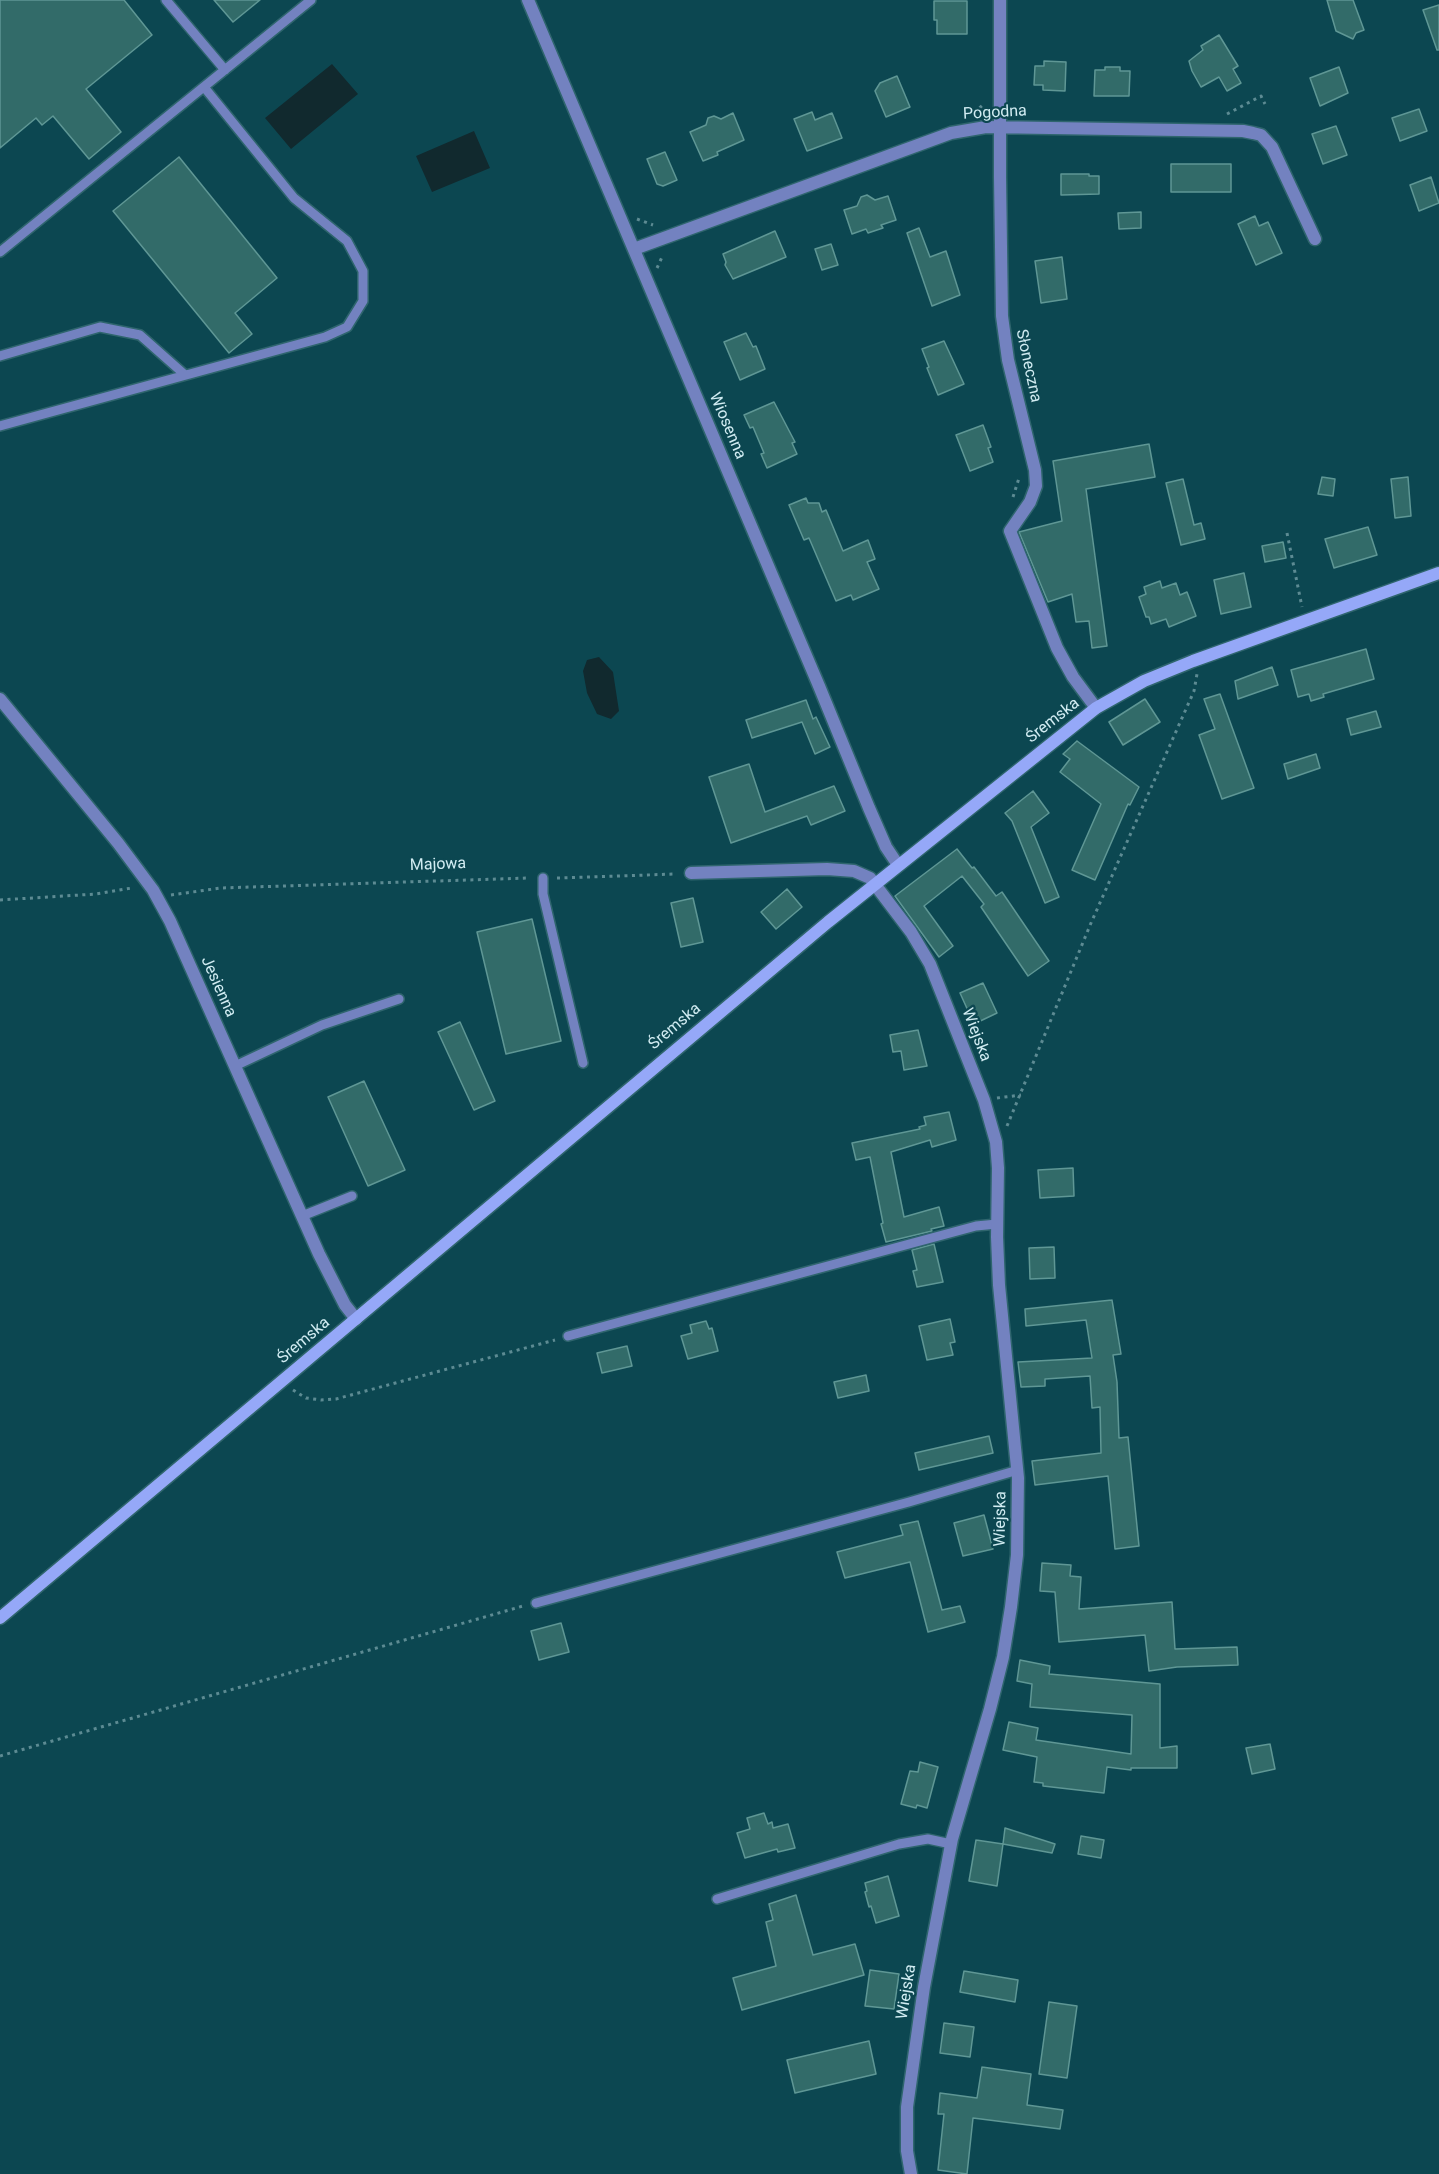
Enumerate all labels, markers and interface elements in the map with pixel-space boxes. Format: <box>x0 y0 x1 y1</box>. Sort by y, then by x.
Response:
street label: Pogodna <box>963 102 1027 124</box>
street label: Słoneczna <box>1011 328 1045 404</box>
street label: Wiosenna <box>704 390 750 462</box>
street label: Śremska <box>1023 694 1083 748</box>
street label: Majowa <box>410 854 466 876</box>
street label: Jesienna <box>196 954 240 1020</box>
street label: Śremska <box>645 1000 705 1054</box>
street label: Wiejska <box>957 1006 995 1064</box>
street label: Śremska <box>274 1314 334 1368</box>
street label: Wiejska <box>991 1491 1011 1547</box>
street label: Wiejska <box>893 1963 921 2021</box>

